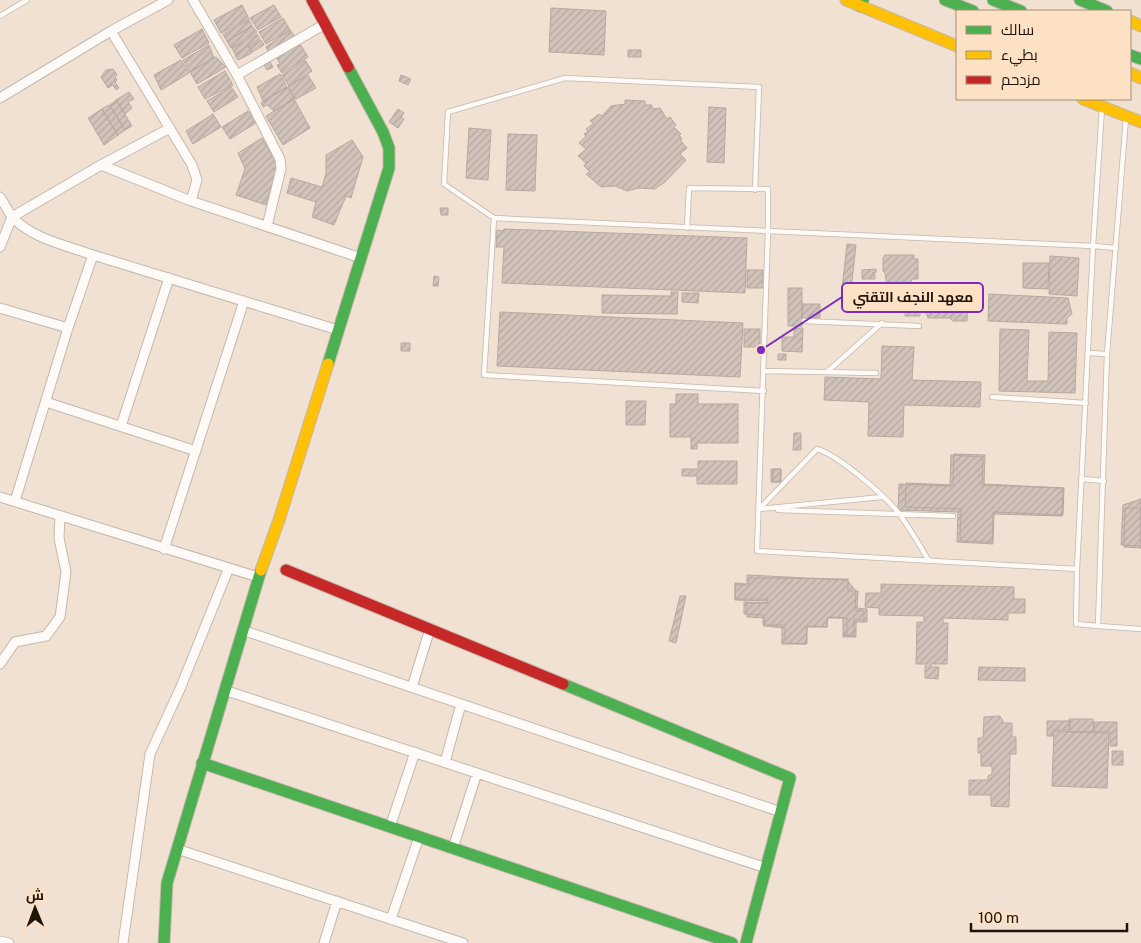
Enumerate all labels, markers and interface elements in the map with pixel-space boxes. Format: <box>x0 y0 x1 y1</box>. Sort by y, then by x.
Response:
legend <box>956 10 1131 100</box>
text: سالك <box>1001 21 1034 38</box>
text: بطيء <box>1001 46 1038 67</box>
text: مزدحم <box>1001 71 1041 90</box>
callout: معهد النجف التقني <box>842 283 983 312</box>
text: معهد النجف التقني <box>853 289 973 309</box>
north arrow <box>10 883 60 933</box>
text: ش <box>26 887 44 904</box>
scale bar <box>971 900 1127 932</box>
text: 100 m <box>978 909 1019 926</box>

